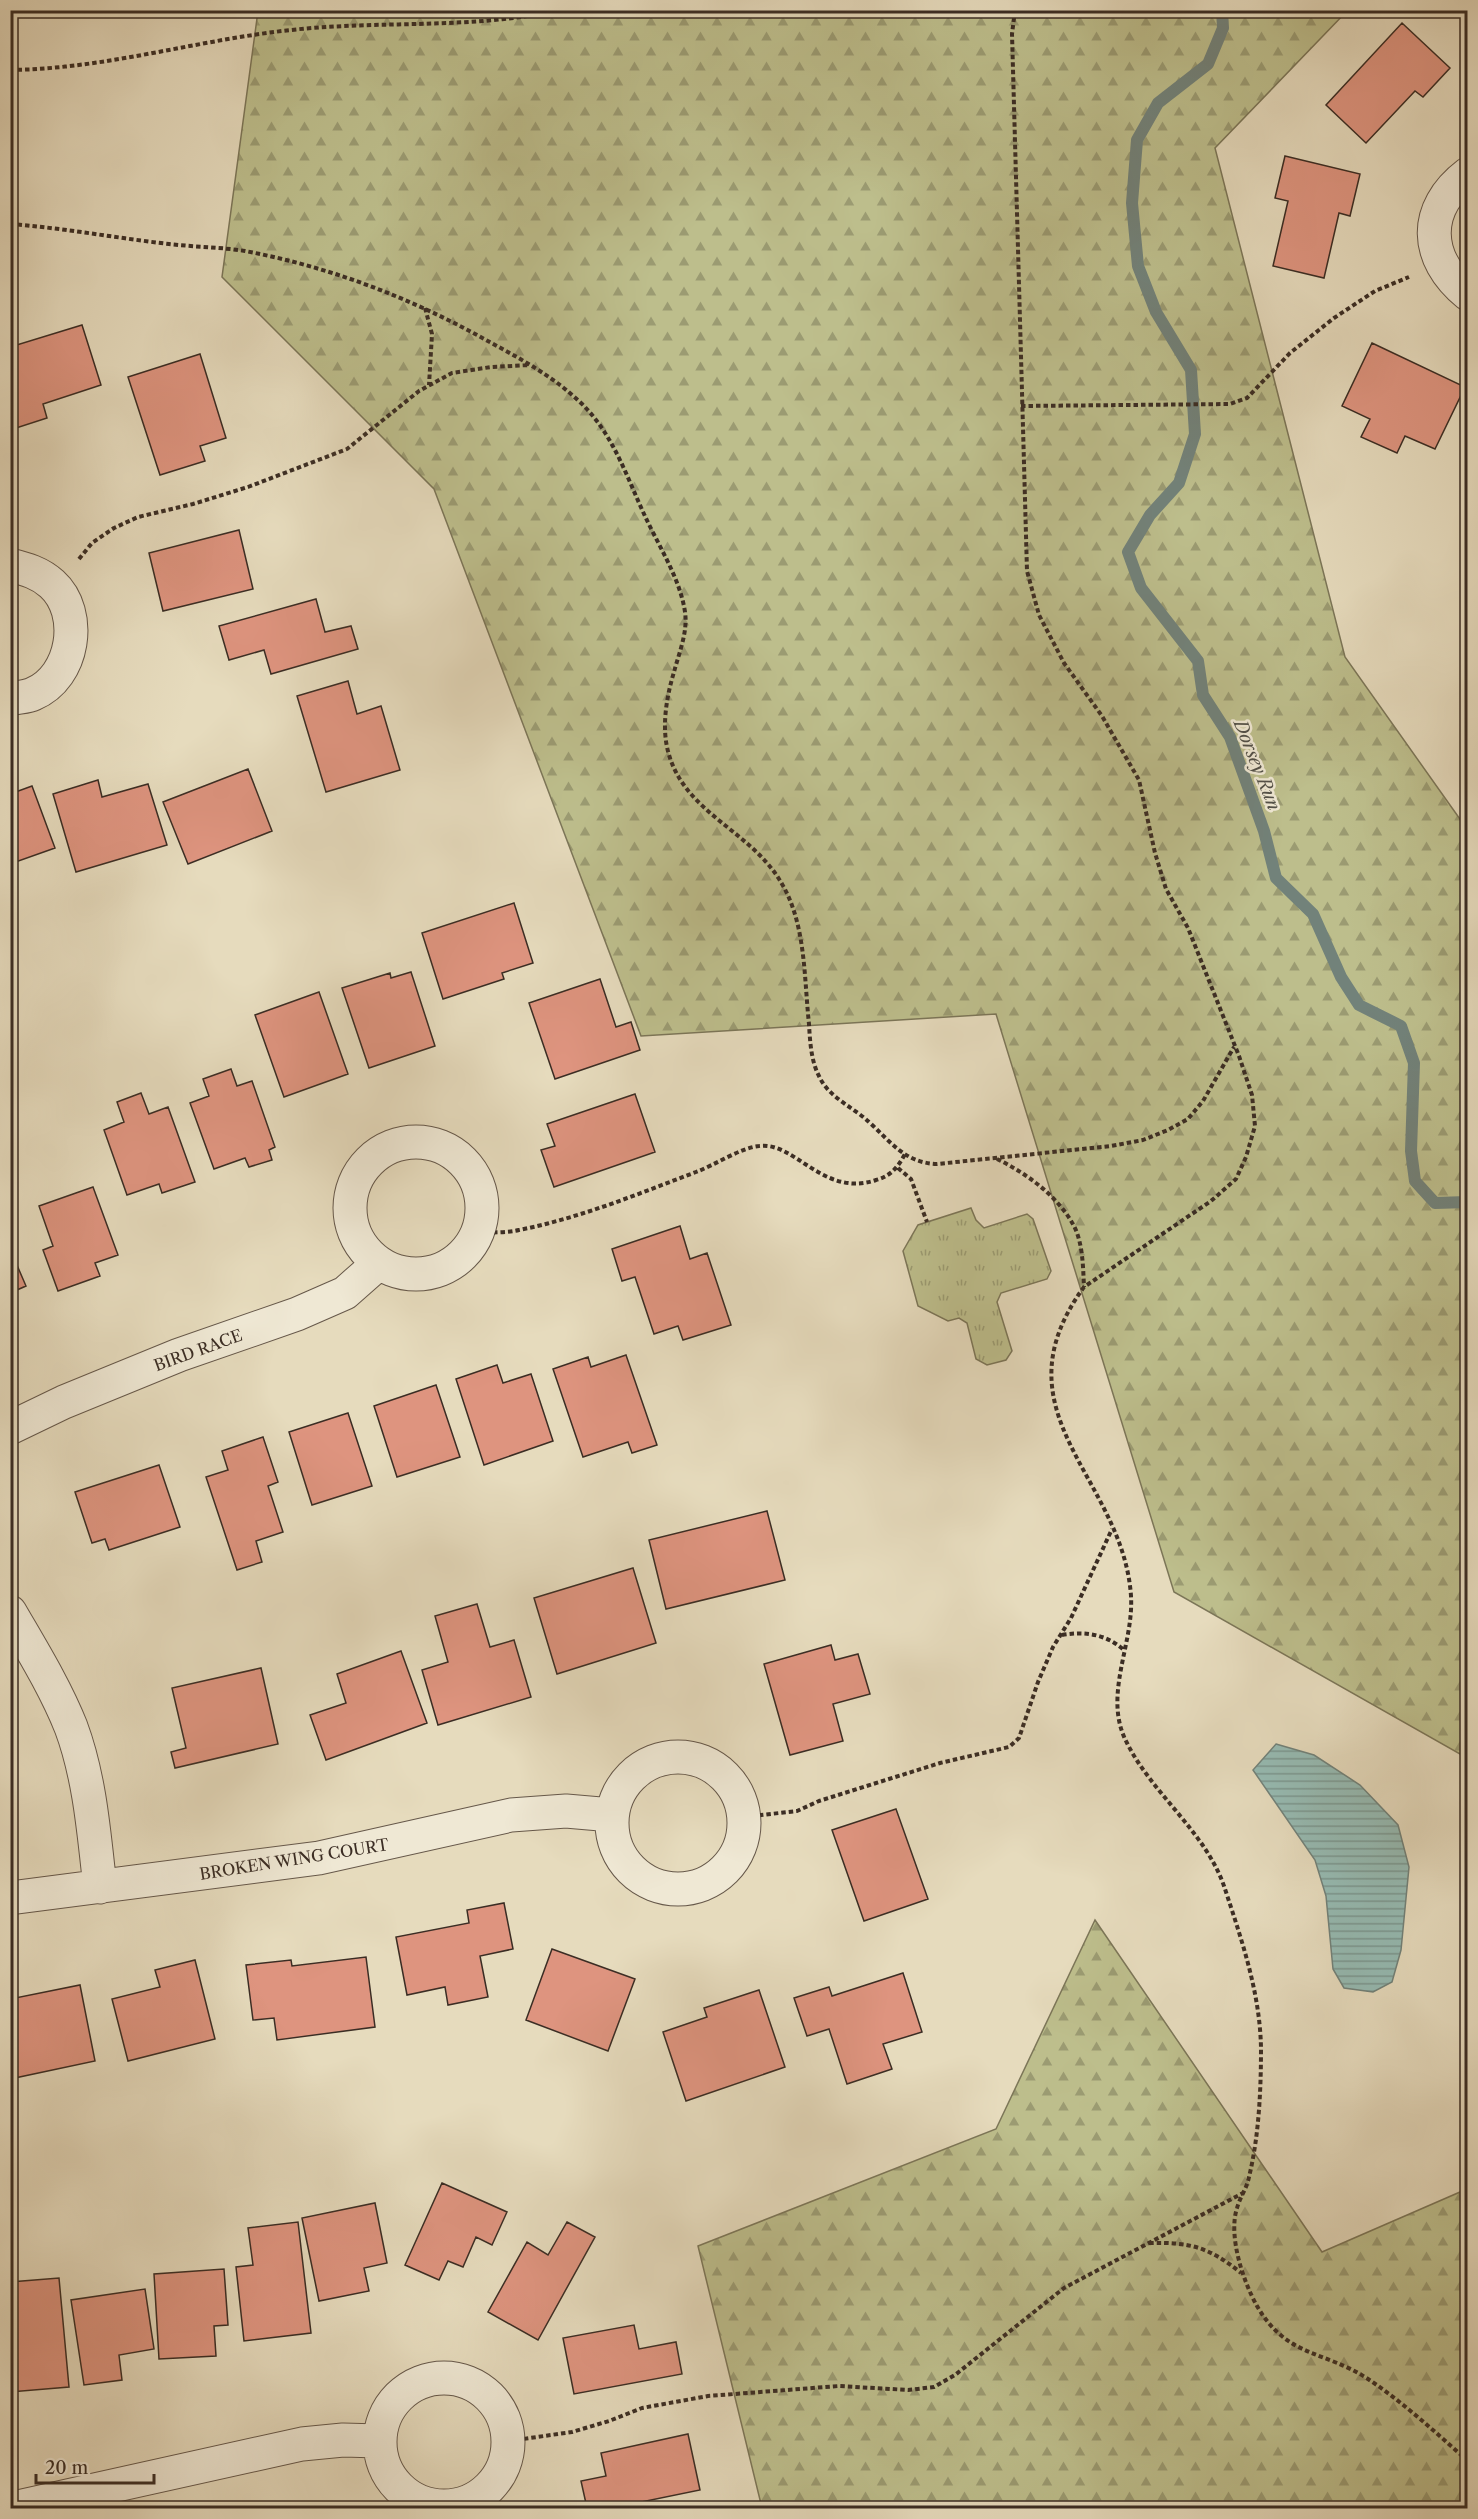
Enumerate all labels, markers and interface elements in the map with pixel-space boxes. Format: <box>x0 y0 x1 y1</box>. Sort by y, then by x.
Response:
water label: Dorsey Run <box>1228 715 1285 814</box>
street label: BIRD RACE <box>151 1325 245 1375</box>
street label: BROKEN WING COURT <box>198 1834 390 1884</box>
scale bar <box>36 2447 154 2485</box>
text: 20 m <box>45 2457 89 2479</box>

